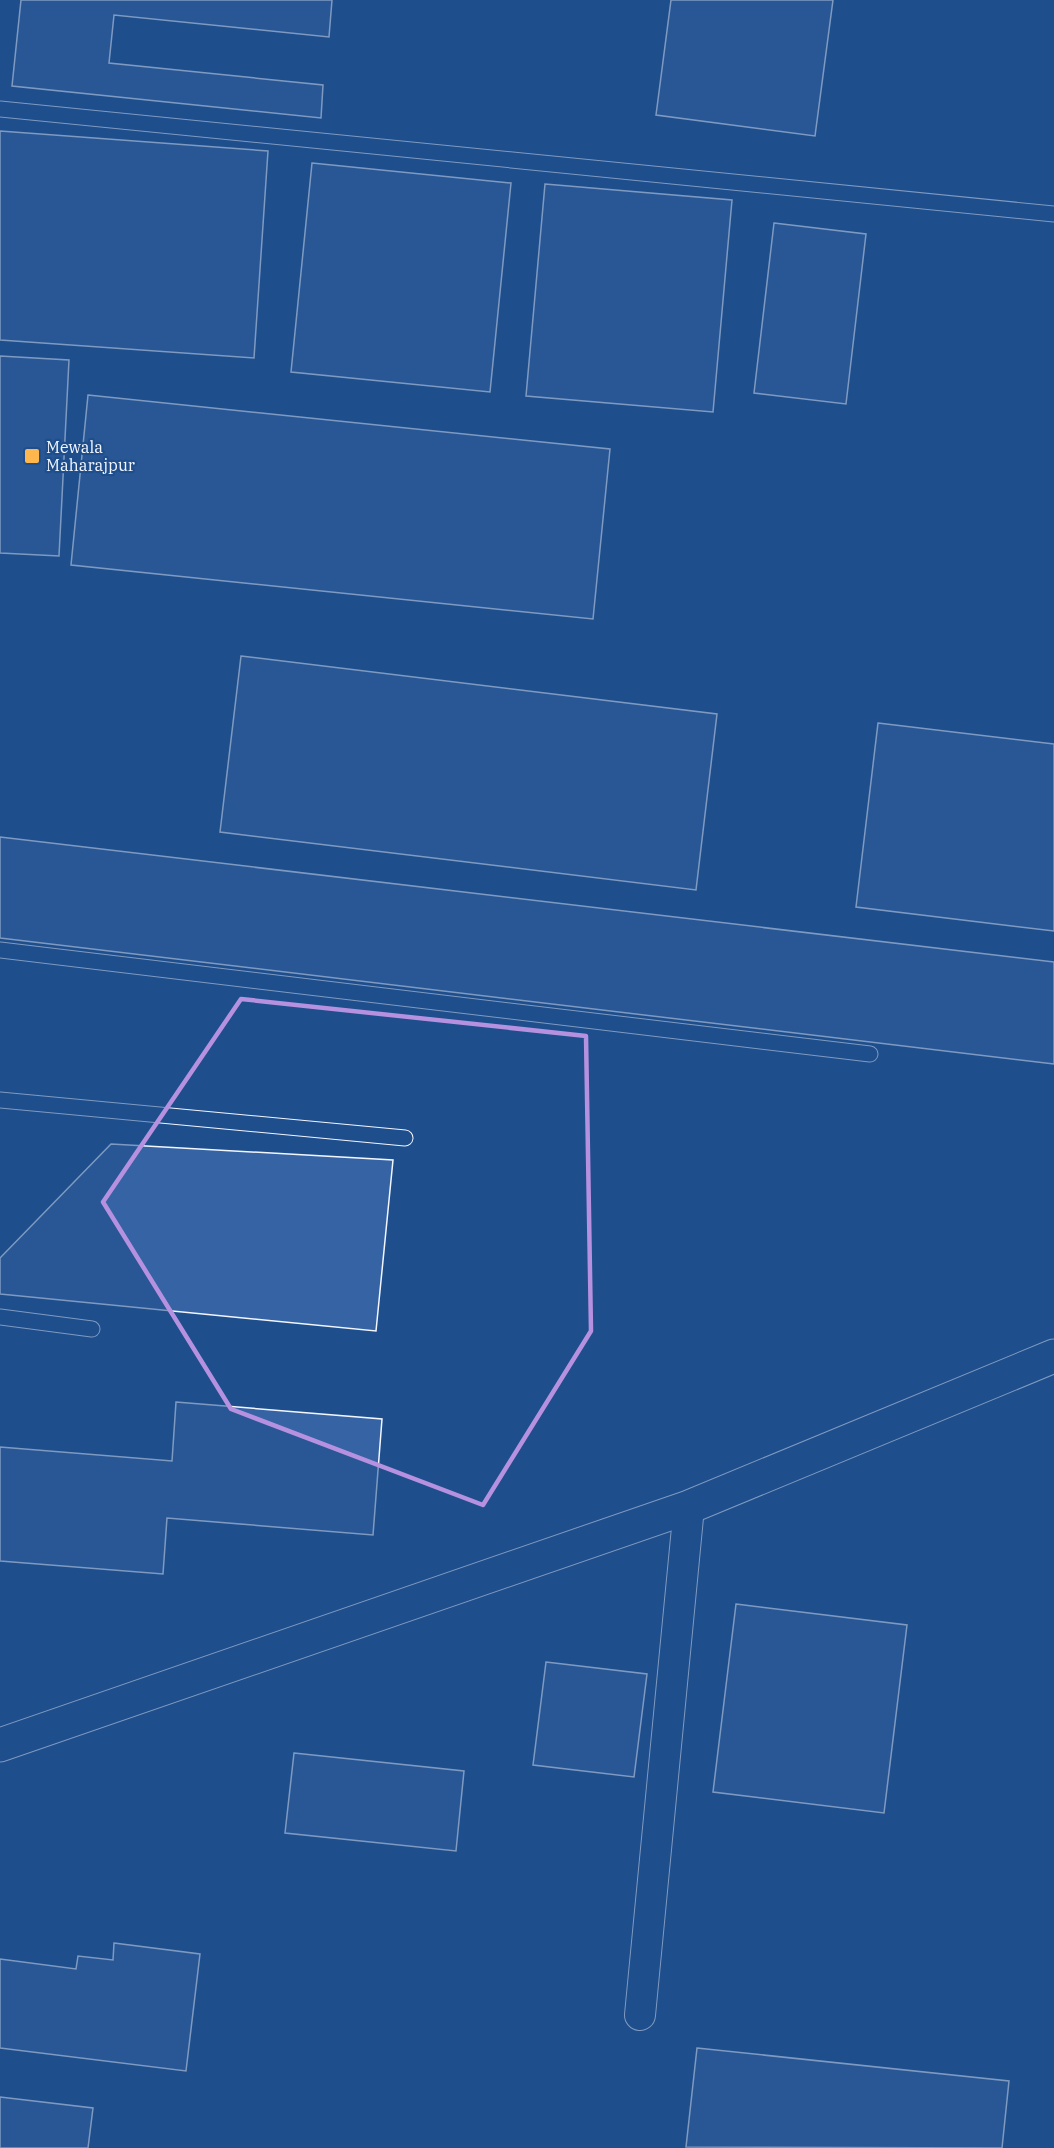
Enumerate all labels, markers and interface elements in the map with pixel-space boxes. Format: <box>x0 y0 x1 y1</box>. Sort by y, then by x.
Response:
place label: Mewala Maharajpur <box>46 437 135 475</box>
marker: Mewala Maharajpur <box>23 447 41 465</box>

